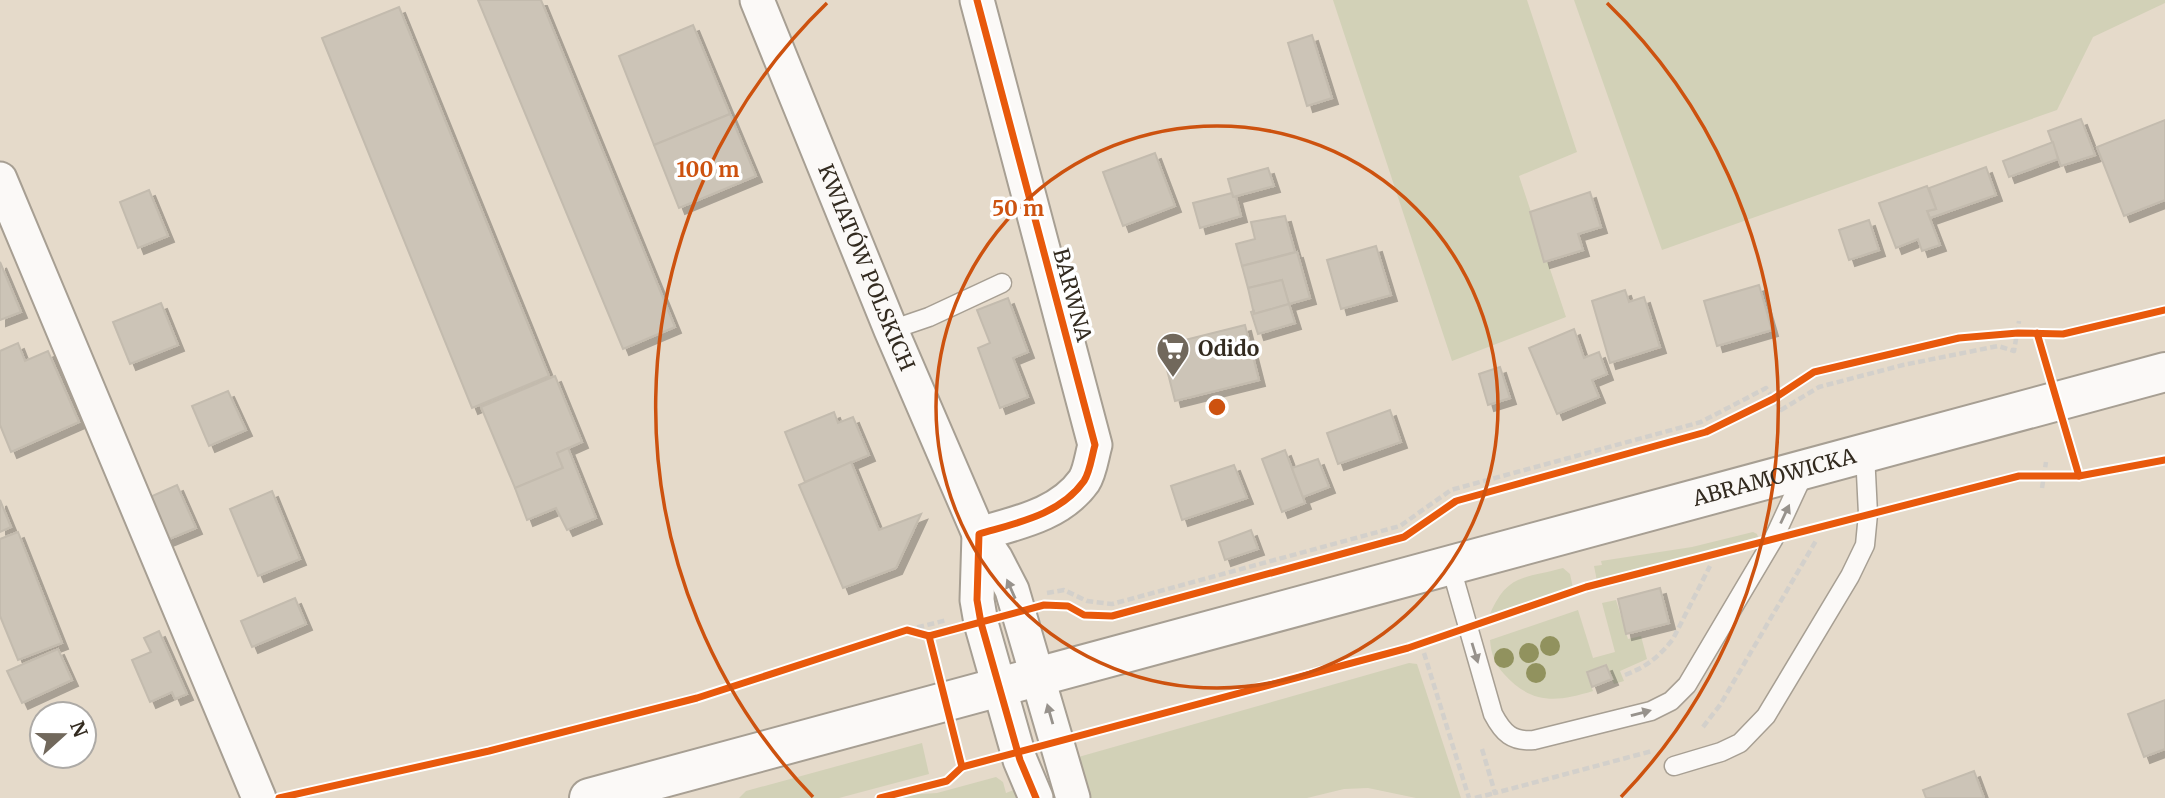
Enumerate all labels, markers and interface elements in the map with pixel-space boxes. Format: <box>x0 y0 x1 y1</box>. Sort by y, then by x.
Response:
text: 100 m <box>677 156 739 183</box>
street label: KWIATÓW POLSKICH <box>812 160 921 375</box>
text: 50 m <box>992 195 1044 222</box>
street label: BARWNA <box>1047 245 1098 345</box>
supermarket icon: Odido <box>1154 330 1192 379</box>
place label: Odido <box>1198 335 1259 362</box>
centre of rings <box>1205 395 1229 419</box>
street label: ABRAMOWICKA <box>1689 442 1859 512</box>
one-way arrow <box>1779 504 1791 524</box>
one-way arrow <box>1005 579 1017 599</box>
one-way arrow <box>1471 643 1481 664</box>
north arrow <box>28 700 98 770</box>
one-way arrow <box>1044 703 1054 724</box>
one-way arrow <box>1630 707 1652 718</box>
text: N <box>65 718 93 740</box>

